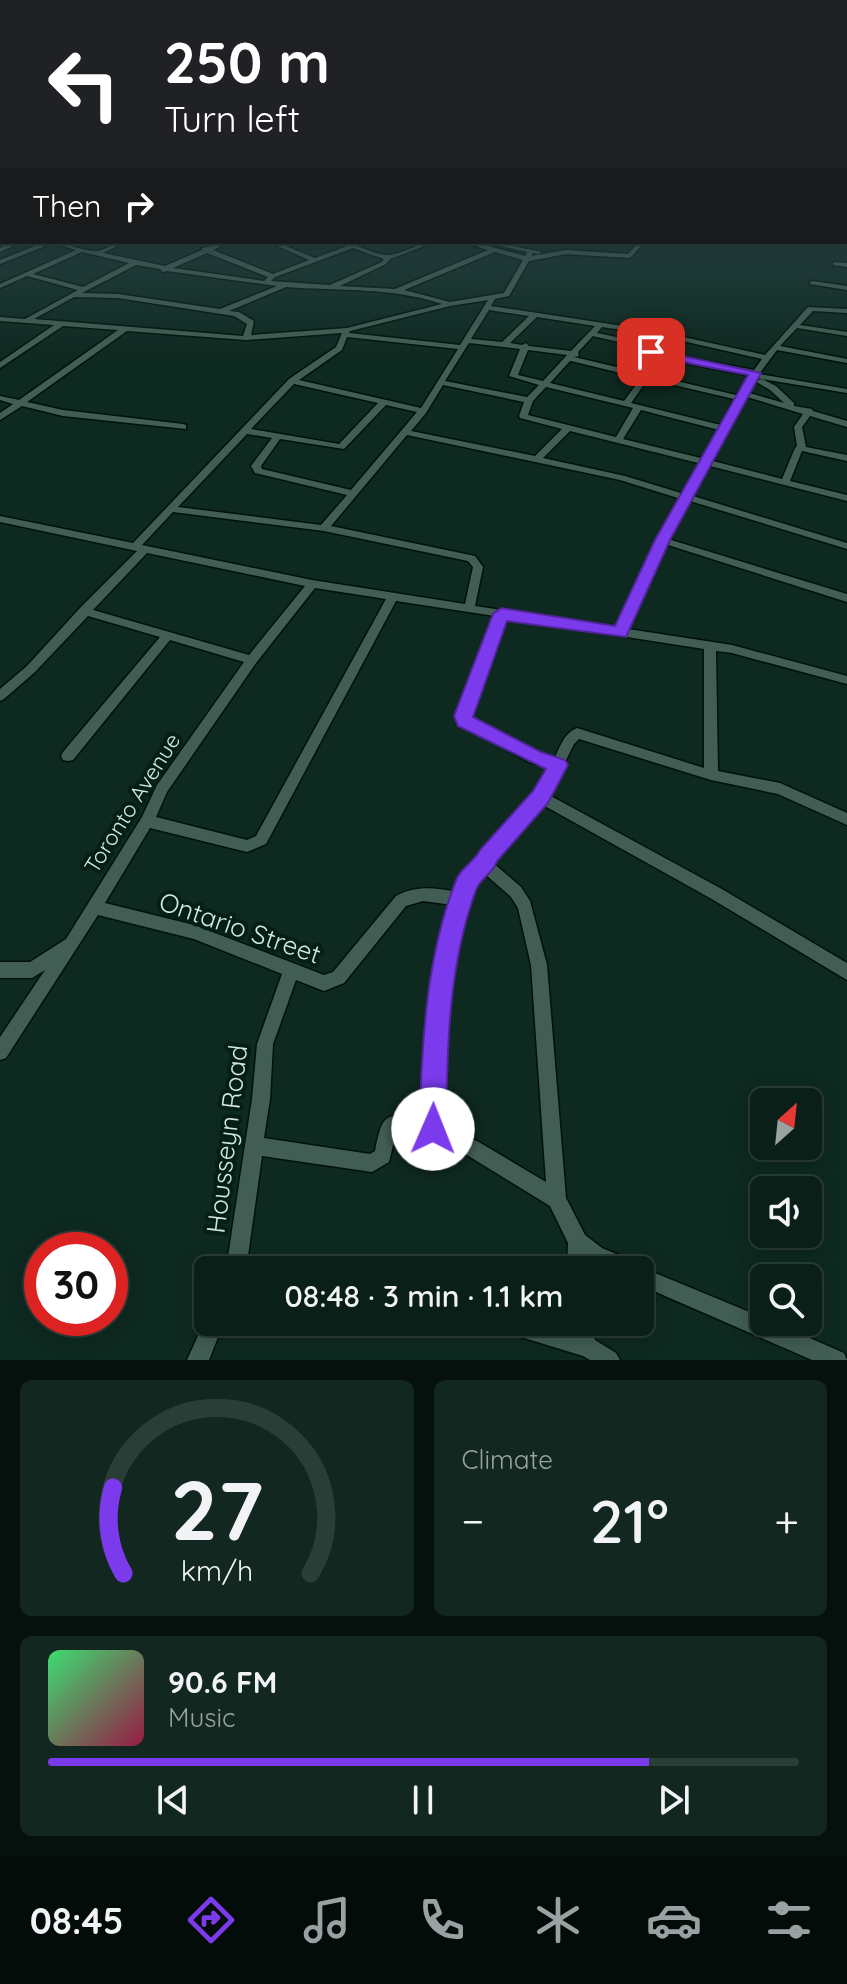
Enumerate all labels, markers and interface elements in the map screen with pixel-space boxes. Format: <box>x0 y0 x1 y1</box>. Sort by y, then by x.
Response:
text: 250 m <box>164 27 330 97</box>
icon: left <box>32 32 136 136</box>
text: Turn left <box>164 96 300 141</box>
icon: right <box>117 184 161 228</box>
text: Then <box>32 187 101 225</box>
pin <box>617 318 685 386</box>
icon: arrive <box>629 330 673 374</box>
street label: Toronto Avenue <box>78 728 186 878</box>
street label: Ontario Street <box>155 884 325 971</box>
street label: Housseyn Road <box>199 1043 254 1235</box>
position arrow <box>391 1087 475 1171</box>
north arrow <box>750 1088 822 1160</box>
map controls <box>750 1088 822 1336</box>
button: sound <box>750 1176 822 1248</box>
speed limit sign: 30 <box>24 1232 128 1336</box>
button: search <box>750 1264 822 1336</box>
text: 08:48 · 3 min · 1.1 km <box>285 1277 563 1315</box>
text: Climate <box>462 1443 553 1476</box>
text: 27 <box>170 1457 263 1561</box>
text: 21° <box>590 1483 669 1558</box>
text: − <box>462 1493 484 1548</box>
text: + <box>774 1493 799 1548</box>
text: km/h <box>180 1552 253 1588</box>
text: 90.6 FM <box>168 1663 277 1701</box>
text: Music <box>168 1701 236 1734</box>
icon: previous <box>151 1778 195 1822</box>
icon: pause <box>401 1778 445 1822</box>
icon: next <box>652 1778 696 1822</box>
icon: directions <box>183 1892 239 1948</box>
icon: music <box>299 1892 355 1948</box>
icon: phone <box>414 1892 470 1948</box>
icon: climate <box>530 1892 586 1948</box>
icon: car <box>646 1892 702 1948</box>
icon: filters <box>761 1892 817 1948</box>
text: 08:45 <box>30 1898 123 1943</box>

